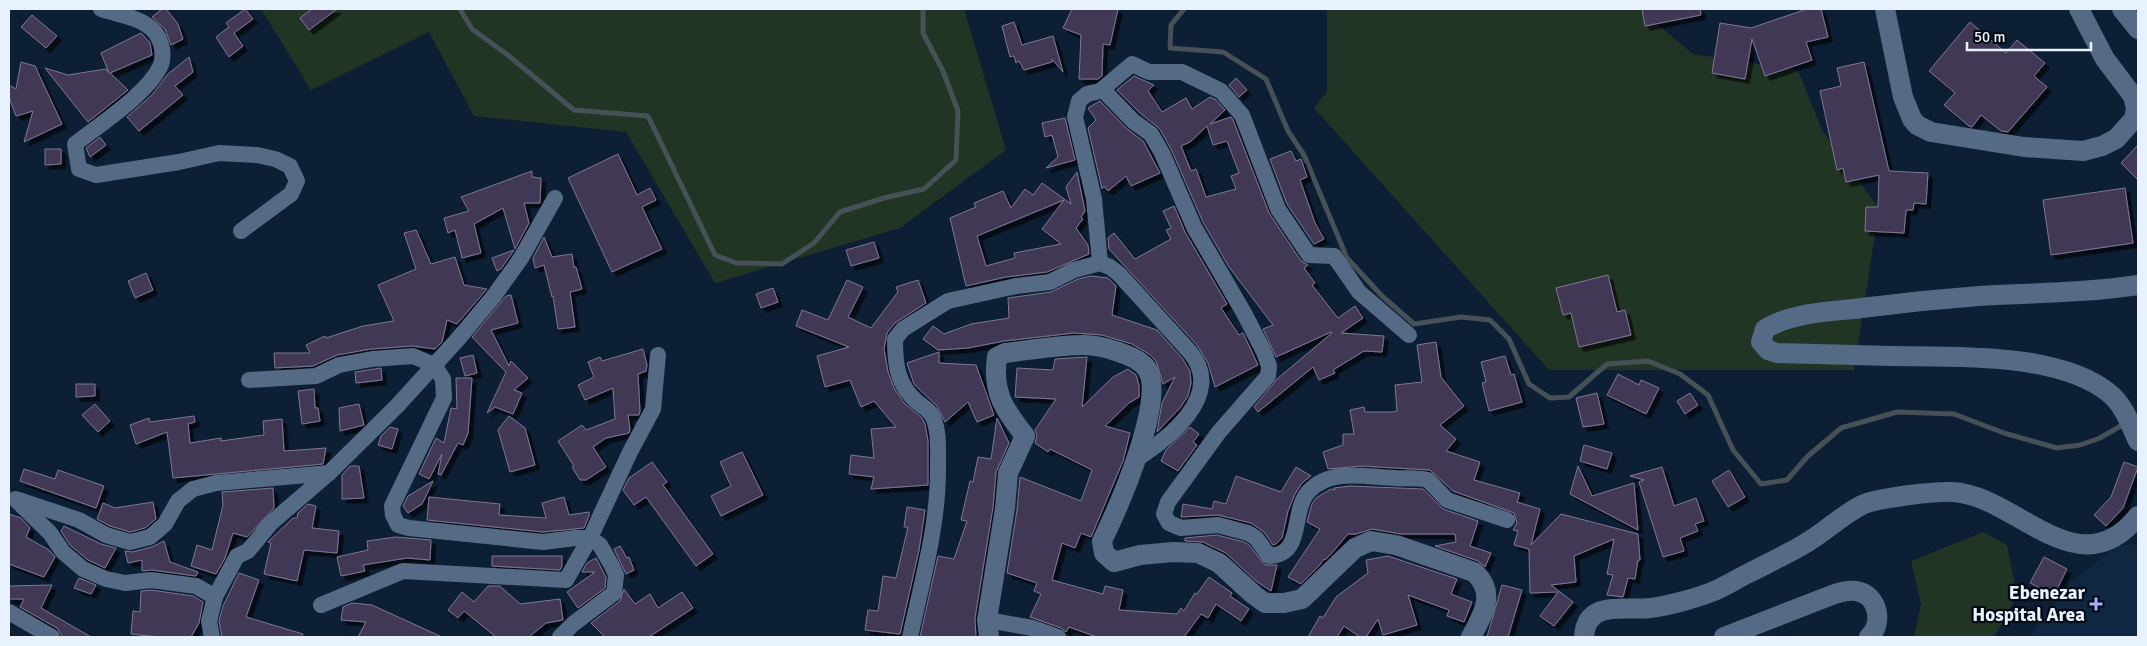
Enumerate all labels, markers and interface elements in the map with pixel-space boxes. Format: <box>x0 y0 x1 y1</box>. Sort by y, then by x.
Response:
scale bar <box>1967 20 2091 52</box>
text: 50 m <box>1974 28 2005 46</box>
place label: Ebenezar Hospital Area <box>1972 581 2085 627</box>
marker: Ebenezar Hospital Area <box>2089 597 2103 611</box>

